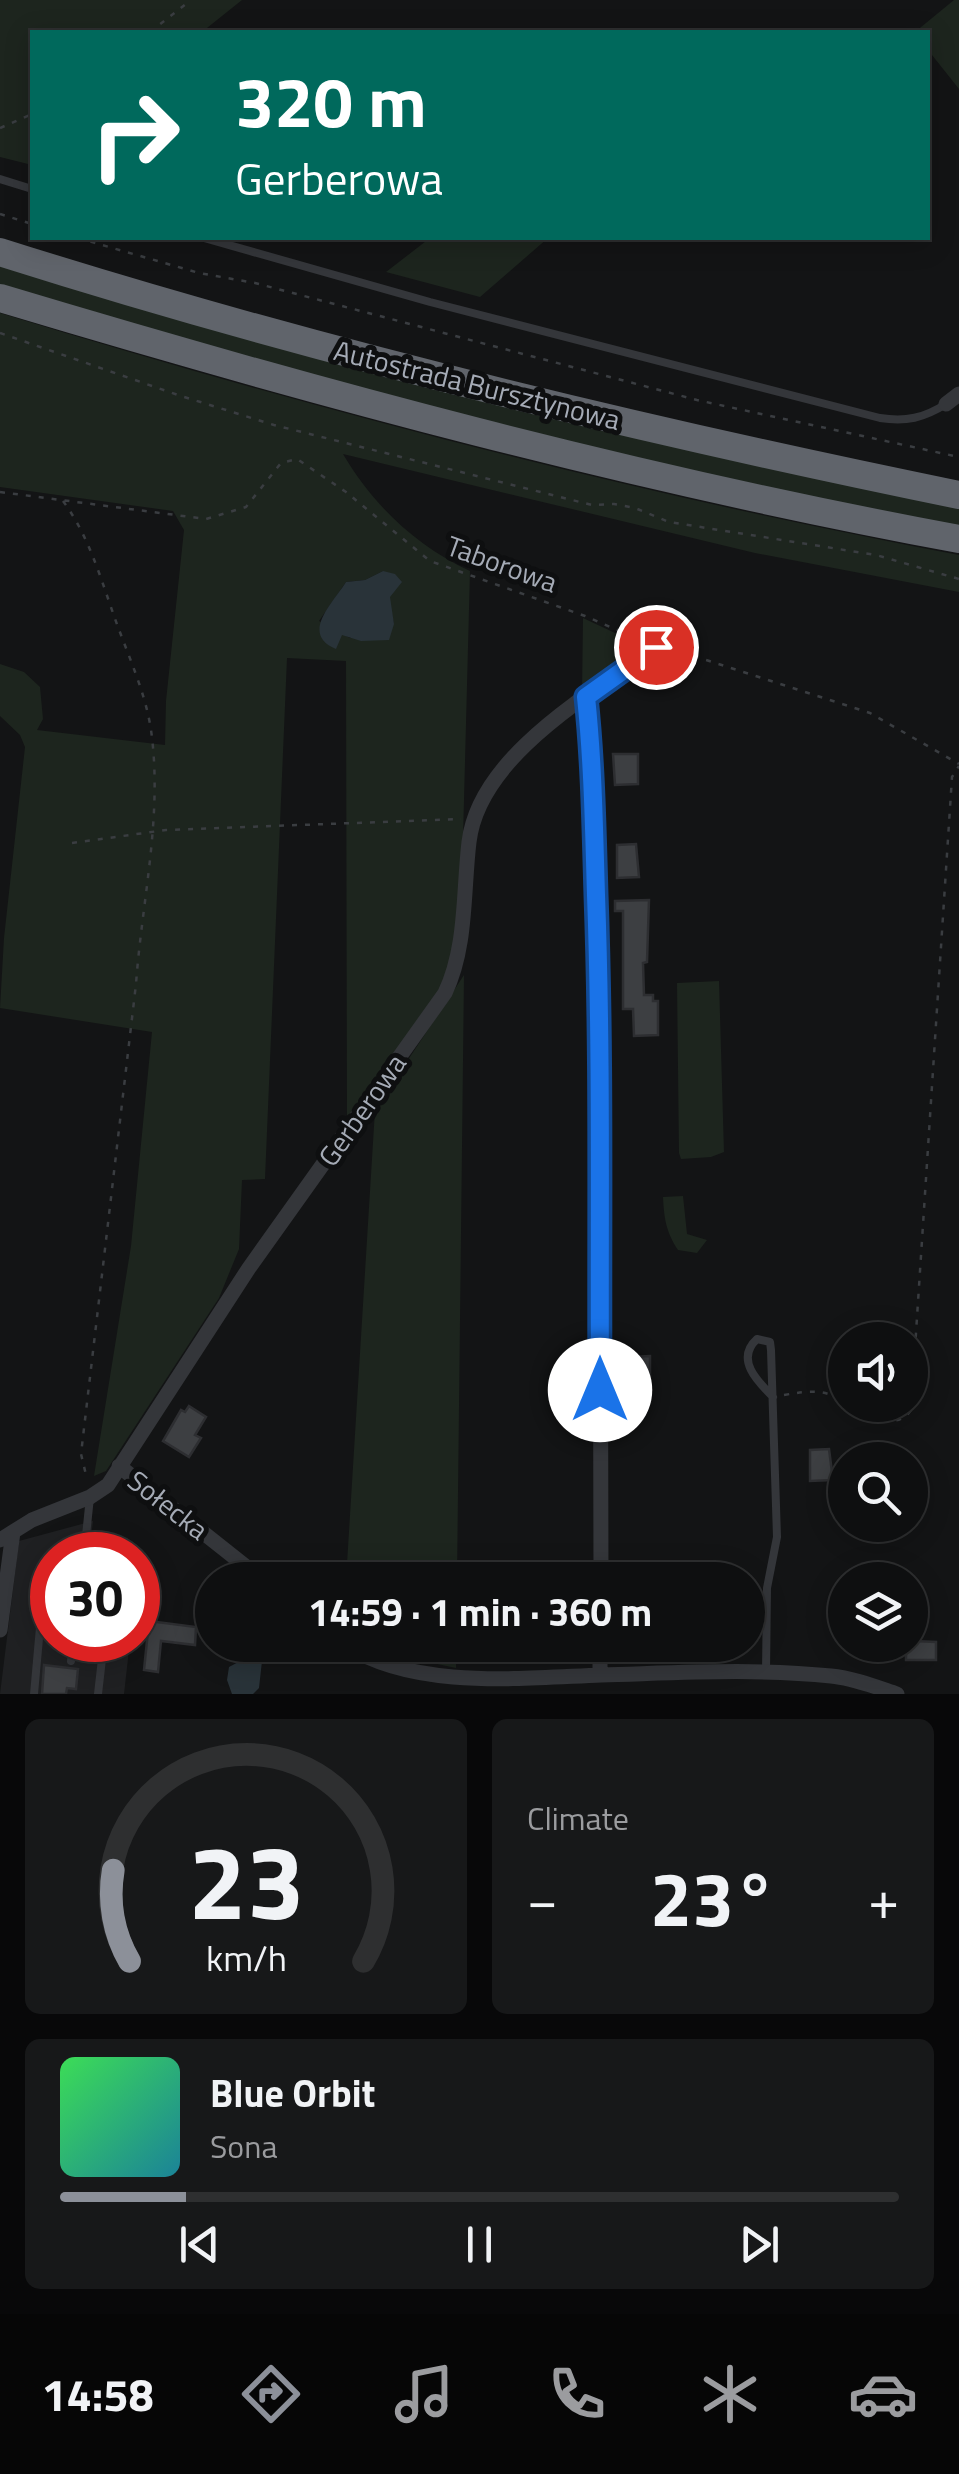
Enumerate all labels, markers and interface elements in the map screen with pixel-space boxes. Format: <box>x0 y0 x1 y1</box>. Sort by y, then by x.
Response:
text: 320 m <box>235 48 427 154</box>
icon: right <box>70 70 200 200</box>
text: Gerberowa <box>235 144 443 212</box>
street label: Autostrada Bursztynowa <box>329 328 625 441</box>
street label: Taborowa <box>441 524 564 603</box>
pin <box>614 605 699 690</box>
icon: arrive <box>629 620 684 675</box>
street label: Gerberowa <box>307 1044 416 1175</box>
map controls <box>828 1322 928 1662</box>
button: sound <box>828 1322 928 1422</box>
position arrow <box>548 1338 652 1442</box>
button: search <box>828 1442 928 1542</box>
street label: Sołecka <box>119 1459 218 1550</box>
speed limit sign: 30 <box>30 1532 160 1662</box>
button: layers <box>828 1562 928 1662</box>
text: 14:59 · 1 min · 360 m <box>308 1583 652 1641</box>
text: Climate <box>527 1794 629 1842</box>
text: 23 <box>188 1801 304 1959</box>
text: 23° <box>650 1841 776 1955</box>
text: − <box>527 1857 558 1940</box>
text: + <box>868 1857 899 1940</box>
text: km/h <box>206 1930 286 1985</box>
text: Blue Orbit <box>210 2064 375 2122</box>
text: Sona <box>210 2122 277 2170</box>
icon: previous <box>172 2217 227 2272</box>
icon: pause <box>452 2217 507 2272</box>
icon: next <box>732 2217 787 2272</box>
icon: directions <box>236 2359 306 2429</box>
icon: music <box>389 2359 459 2429</box>
icon: phone <box>542 2359 612 2429</box>
icon: climate <box>695 2359 765 2429</box>
icon: car <box>848 2359 918 2429</box>
text: 14:58 <box>41 2360 154 2428</box>

